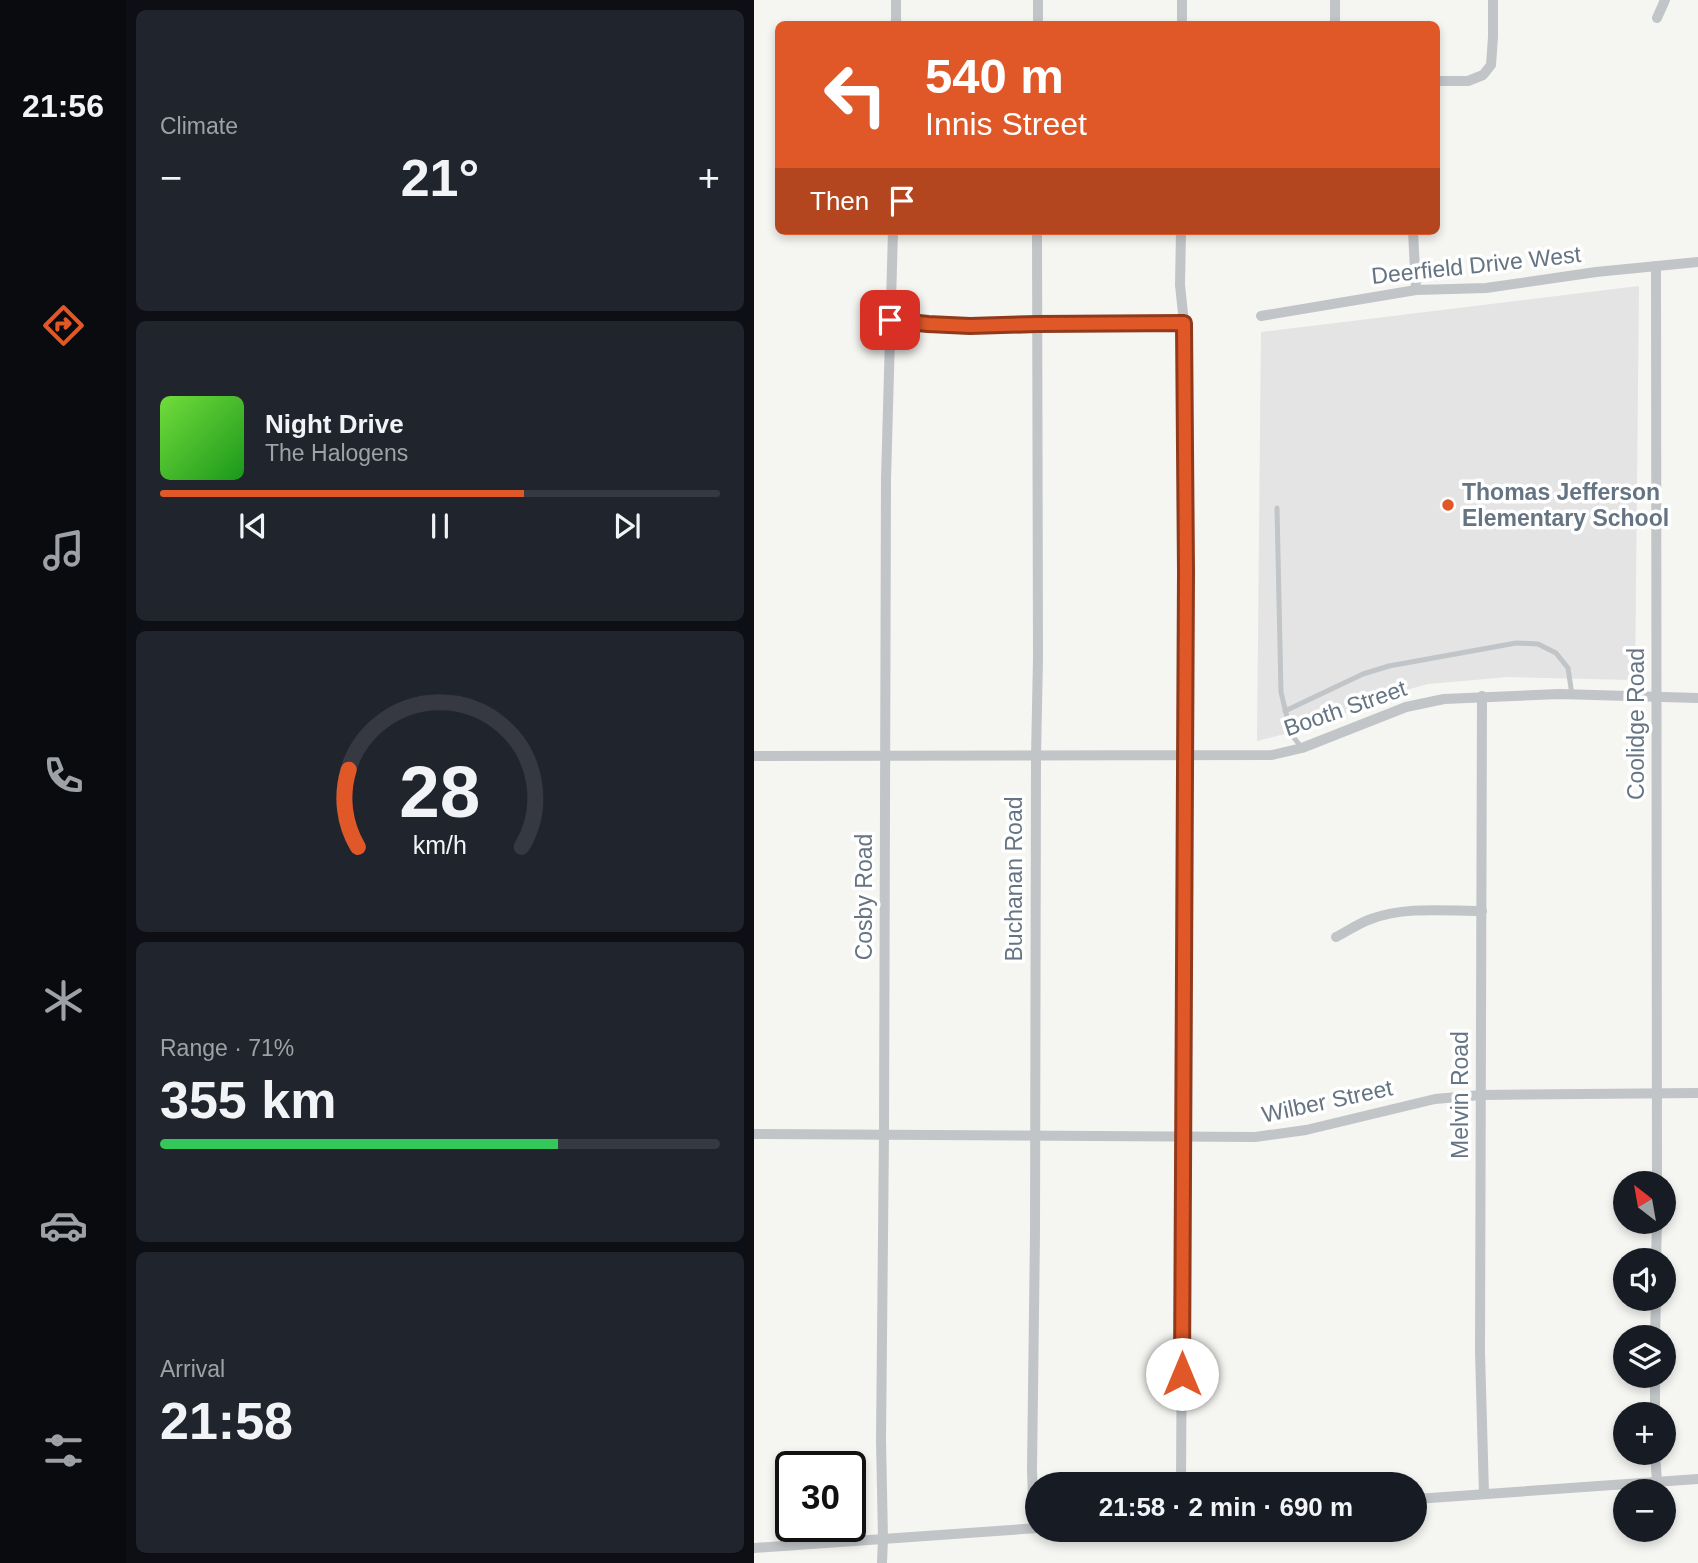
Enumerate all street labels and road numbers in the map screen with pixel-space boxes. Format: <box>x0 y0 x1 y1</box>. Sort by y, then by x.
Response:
street label: Deerfield Drive West <box>1370 241 1583 289</box>
street label: Coolidge Road <box>1623 648 1649 800</box>
street label: Booth Street <box>1280 675 1410 741</box>
street label: Buchanan Road <box>1001 797 1027 961</box>
street label: Cosby Road <box>851 834 877 960</box>
street label: Melvin Road <box>1447 1031 1473 1159</box>
street label: Wilber Street <box>1259 1074 1395 1128</box>

